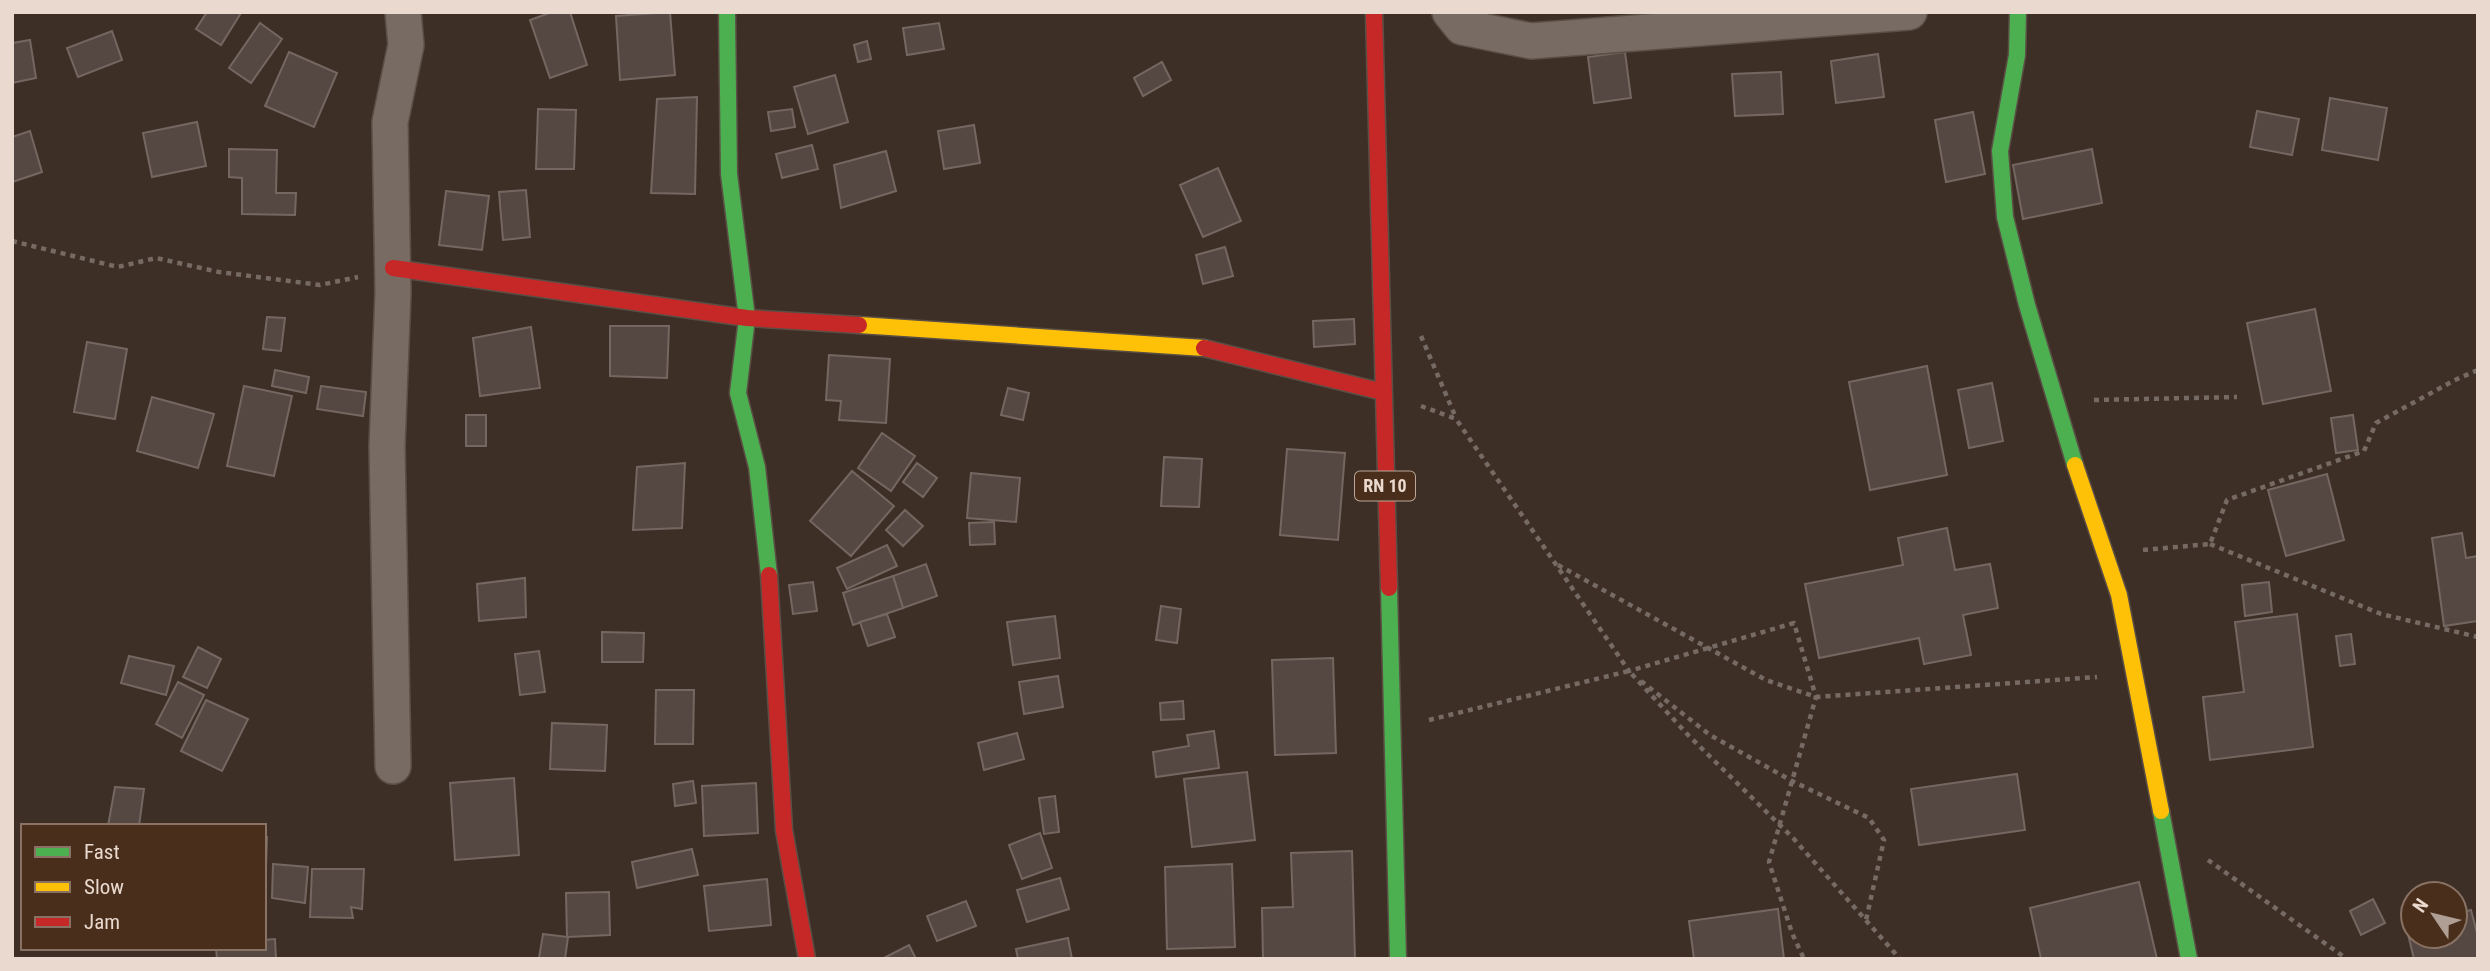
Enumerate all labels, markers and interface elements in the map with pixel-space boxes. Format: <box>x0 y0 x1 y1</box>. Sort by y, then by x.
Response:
road number: RN 10 <box>1355 472 1415 500</box>
legend <box>21 824 266 950</box>
text: Fast <box>84 840 120 864</box>
text: Slow <box>84 875 124 899</box>
north arrow <box>2399 880 2469 950</box>
text: N <box>2408 894 2433 917</box>
text: Jam <box>84 910 120 934</box>

